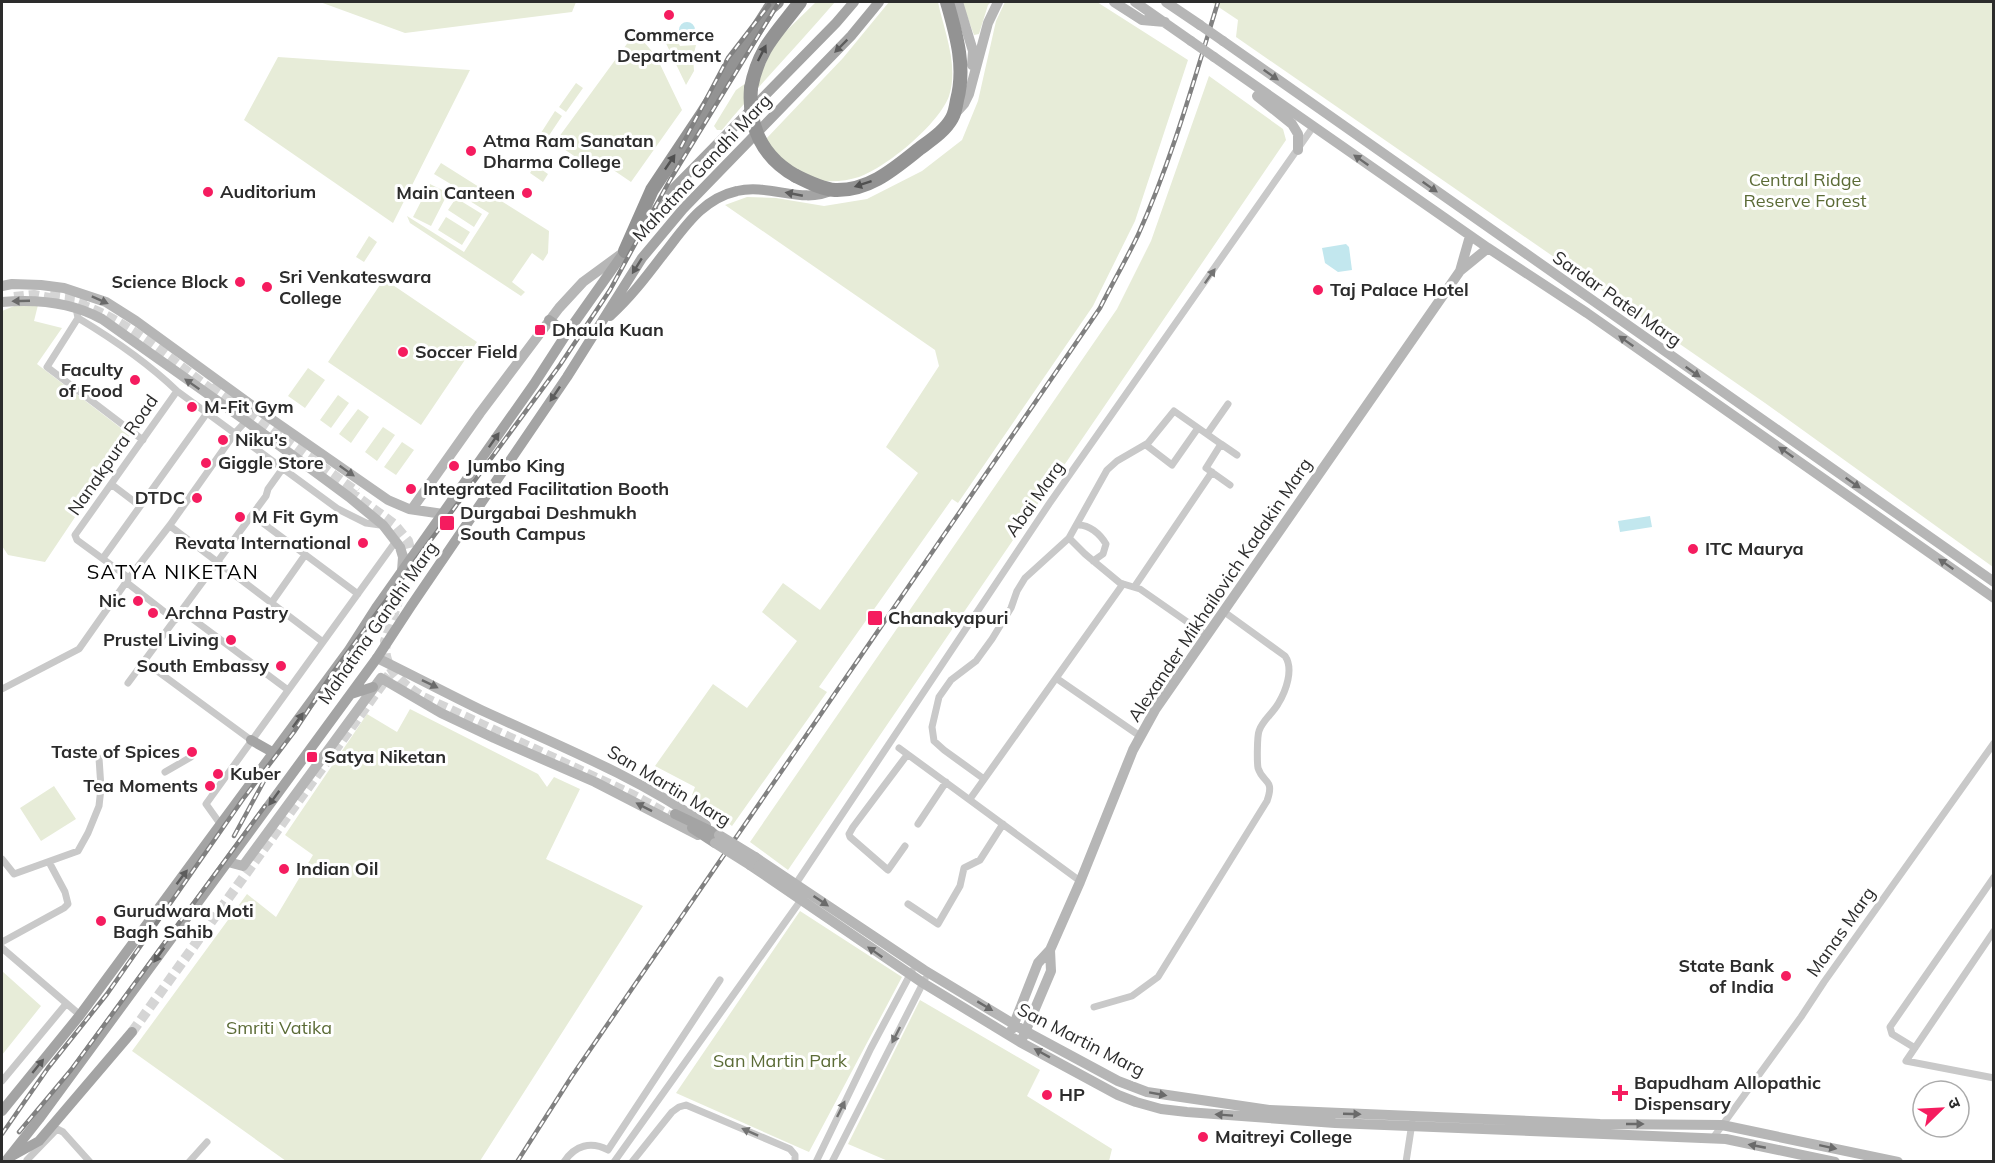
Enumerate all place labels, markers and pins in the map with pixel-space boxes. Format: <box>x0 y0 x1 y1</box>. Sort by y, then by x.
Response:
marker: Commerce Department <box>662 8 676 22</box>
place label: Commerce Department <box>617 23 721 67</box>
place label: Atma Ram Sanatan Dharma College <box>483 129 654 173</box>
marker: Atma Ram Sanatan Dharma College <box>464 144 478 158</box>
place label: Auditorium <box>220 180 316 203</box>
place label: Main Canteen <box>396 181 515 204</box>
marker: Auditorium <box>201 185 215 199</box>
marker: Main Canteen <box>520 186 534 200</box>
place label: Sri Venkateswara College <box>279 265 431 309</box>
place label: Science Block <box>111 270 229 293</box>
marker: Science Block <box>233 275 247 289</box>
place label: Taj Palace Hotel <box>1330 278 1469 301</box>
marker: Sri Venkateswara College <box>260 280 274 294</box>
marker: Taj Palace Hotel <box>1311 283 1325 297</box>
place label: Dhaula Kuan <box>552 318 664 341</box>
marker: Dhaula Kuan <box>533 323 547 337</box>
place label: Soccer Field <box>415 340 518 363</box>
marker: Soccer Field <box>396 345 410 359</box>
place label: Faculty of Food <box>58 358 123 402</box>
marker: Faculty of Food <box>128 373 142 387</box>
place label: M-Fit Gym <box>204 395 294 418</box>
marker: M-Fit Gym <box>185 400 199 414</box>
place label: Niku's <box>235 428 287 451</box>
marker: Niku's <box>216 433 230 447</box>
place label: Giggle Store <box>218 451 324 474</box>
place label: Jumbo King <box>466 454 565 477</box>
marker: Giggle Store <box>199 456 213 470</box>
marker: Jumbo King <box>447 459 461 473</box>
place label: Integrated Facilitation Booth <box>423 477 669 500</box>
marker: Integrated Facilitation Booth <box>404 482 418 496</box>
place label: DTDC <box>135 486 185 509</box>
marker: DTDC <box>190 491 204 505</box>
place label: Durgabai Deshmukh South Campus <box>460 501 637 545</box>
place label: M Fit Gym <box>252 505 339 528</box>
marker: M Fit Gym <box>233 510 247 524</box>
marker: Durgabai Deshmukh South Campus <box>438 514 456 532</box>
place label: Revata International <box>175 531 351 554</box>
marker: Revata International <box>356 536 370 550</box>
place label: ITC Maurya <box>1705 537 1804 560</box>
marker: ITC Maurya <box>1686 542 1700 556</box>
place label: Nic <box>99 589 126 612</box>
marker: Nic <box>131 594 145 608</box>
place label: Archna Pastry <box>165 601 288 624</box>
marker: Archna Pastry <box>146 606 160 620</box>
place label: Chanakyapuri <box>888 606 1008 629</box>
marker: Chanakyapuri <box>866 609 884 627</box>
place label: Prustel Living <box>103 628 219 651</box>
marker: Prustel Living <box>224 633 238 647</box>
place label: South Embassy <box>137 654 269 677</box>
marker: South Embassy <box>274 659 288 673</box>
place label: Taste of Spices <box>51 740 180 763</box>
marker: Taste of Spices <box>185 745 199 759</box>
place label: Satya Niketan <box>324 745 446 768</box>
marker: Satya Niketan <box>305 750 319 764</box>
place label: Kuber <box>230 762 282 785</box>
marker: Kuber <box>211 767 225 781</box>
place label: Tea Moments <box>83 774 198 797</box>
marker: Tea Moments <box>203 779 217 793</box>
place label: Indian Oil <box>296 857 378 880</box>
marker: Indian Oil <box>277 862 291 876</box>
place label: Gurudwara Moti Bagh Sahib <box>113 899 254 943</box>
marker: Gurudwara Moti Bagh Sahib <box>94 914 108 928</box>
place label: State Bank of India <box>1679 954 1775 998</box>
marker: State Bank of India <box>1779 969 1793 983</box>
place label: Bapudham Allopathic Dispensary <box>1634 1071 1821 1115</box>
place label: HP <box>1059 1083 1085 1106</box>
marker: Bapudham Allopathic Dispensary <box>1611 1084 1629 1102</box>
marker: HP <box>1040 1088 1054 1102</box>
place label: Maitreyi College <box>1215 1125 1352 1148</box>
marker: Maitreyi College <box>1196 1130 1210 1144</box>

